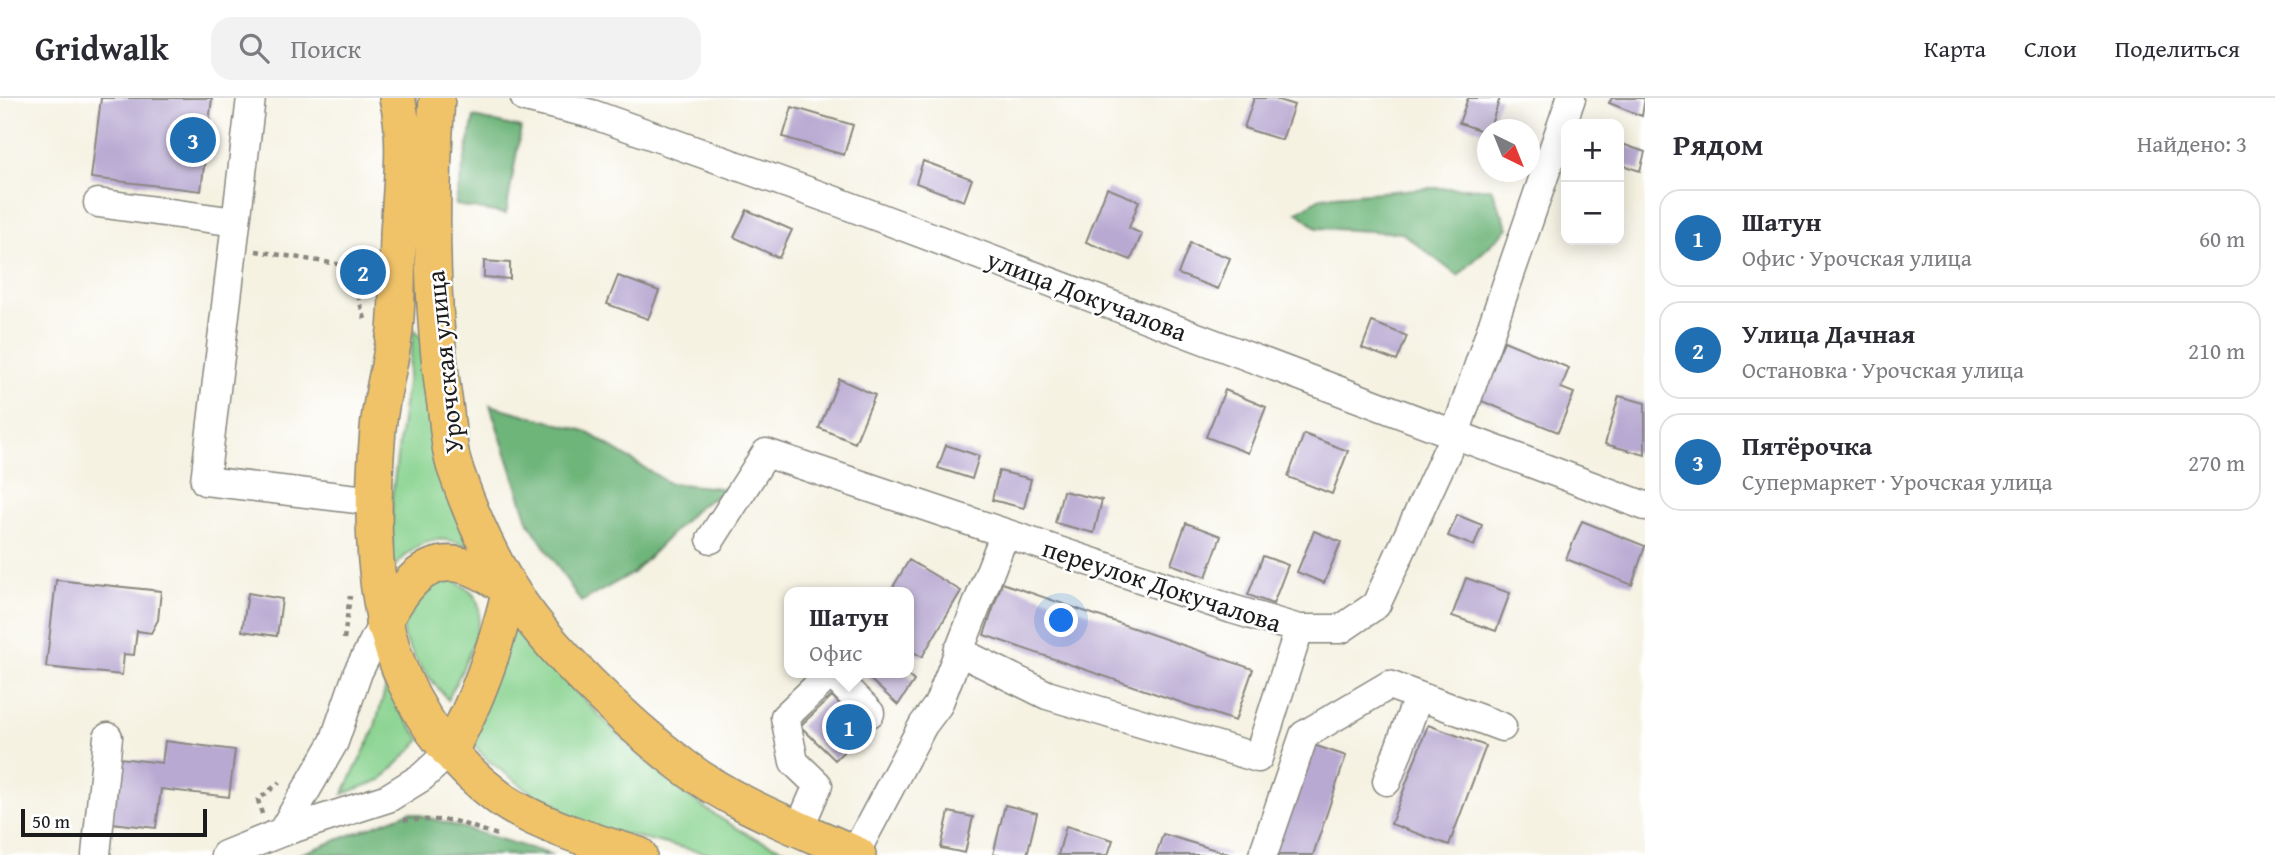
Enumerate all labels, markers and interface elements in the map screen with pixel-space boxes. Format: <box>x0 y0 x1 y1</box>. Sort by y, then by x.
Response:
search box <box>211 17 701 80</box>
text: Gridwalk <box>35 24 169 72</box>
icon: search <box>235 29 273 67</box>
text: Поиск <box>291 29 361 68</box>
text: Карта <box>1924 31 1986 66</box>
text: Слои <box>2024 31 2077 66</box>
text: Поделиться <box>2115 31 2240 66</box>
pin: 3 <box>170 114 216 166</box>
north arrow <box>1477 119 1540 182</box>
map controls <box>1561 119 1624 245</box>
button: + <box>1561 119 1624 182</box>
text: Рядом <box>1673 122 1764 166</box>
text: Найдено: 3 <box>2137 127 2247 160</box>
button: − <box>1561 182 1624 245</box>
text: Шатун <box>1742 202 1821 241</box>
text: 1 <box>1692 222 1704 255</box>
text: 60 m <box>2199 222 2245 255</box>
street label: улица Докучалова <box>980 239 1193 351</box>
text: Офис · Урочская улица <box>1742 241 1972 274</box>
pin: 2 <box>340 246 386 298</box>
street label: Урочская улица <box>415 268 473 455</box>
text: Улица Дачная <box>1742 314 1915 353</box>
text: 2 <box>1692 334 1704 367</box>
text: 210 m <box>2188 334 2245 367</box>
text: Остановка · Урочская улица <box>1742 353 2024 386</box>
text: Пятёрочка <box>1742 426 1872 465</box>
text: 3 <box>1692 446 1704 479</box>
text: 270 m <box>2188 446 2245 479</box>
text: Супермаркет · Урочская улица <box>1742 465 2053 498</box>
street label: переулок Докучалова <box>1038 528 1287 642</box>
popup <box>784 587 914 678</box>
text: Шатун <box>809 597 889 636</box>
your location <box>1044 603 1078 637</box>
text: Офис <box>809 636 863 669</box>
pin: 1 <box>826 701 872 753</box>
scale bar <box>21 806 206 838</box>
text: 50 m <box>32 807 70 835</box>

